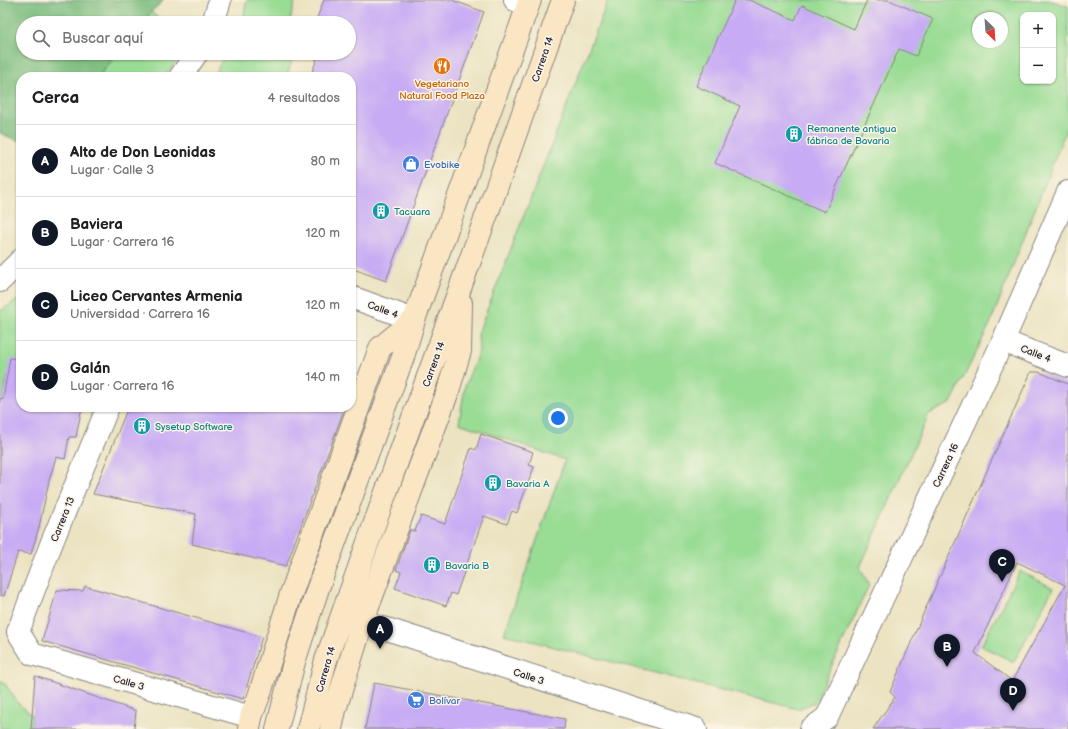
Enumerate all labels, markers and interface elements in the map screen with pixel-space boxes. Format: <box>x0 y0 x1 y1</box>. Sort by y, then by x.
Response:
north arrow <box>972 12 1008 48</box>
map controls <box>1020 12 1056 84</box>
button: + <box>1020 12 1056 48</box>
search box <box>16 16 356 60</box>
icon: search <box>30 27 52 49</box>
text: Buscar aquí <box>62 29 143 48</box>
street label: Carrera 14 <box>530 35 556 84</box>
button: − <box>1020 48 1056 84</box>
restaurant icon: Vegetariano Natural Food Plaza <box>432 56 452 76</box>
place label: Vegetariano Natural Food Plaza <box>399 78 485 102</box>
text: Cerca <box>32 88 79 108</box>
text: 4 resultados <box>268 90 340 106</box>
place label: Remanente antigua fábrica de Bavaria <box>807 123 897 147</box>
building icon: Remanente antigua fábrica de Bavaria <box>784 124 804 144</box>
text: Alto de Don Leonidas <box>70 143 216 162</box>
text: A <box>41 153 49 169</box>
text: 80 m <box>311 153 340 169</box>
shop icon: Evobike <box>401 154 421 174</box>
place label: Evobike <box>424 159 460 171</box>
text: Lugar · Calle 3 <box>70 162 154 178</box>
building icon: Tacuara <box>371 201 391 221</box>
place label: Tacuara <box>394 206 431 218</box>
text: Baviera <box>70 215 123 234</box>
text: B <box>40 225 50 241</box>
text: 120 m <box>305 225 340 241</box>
text: Lugar · Carrera 16 <box>70 234 174 250</box>
text: Liceo Cervantes Armenia <box>70 287 243 306</box>
text: C <box>40 297 50 313</box>
text: 120 m <box>305 297 340 313</box>
street label: Calle 4 <box>366 299 400 321</box>
text: Universidad · Carrera 16 <box>70 306 210 322</box>
street label: Carrera 14 <box>420 340 448 389</box>
street label: Calle 4 <box>1019 343 1053 365</box>
text: Galán <box>70 359 110 378</box>
text: D <box>40 369 50 385</box>
text: 140 m <box>305 369 340 385</box>
text: Lugar · Carrera 16 <box>70 378 174 394</box>
your location <box>548 408 568 428</box>
building icon: Sysetup Software <box>132 416 152 436</box>
place label: Sysetup Software <box>155 421 233 433</box>
street label: Carrera 16 <box>930 441 961 489</box>
building icon: Bavaria A <box>483 473 503 493</box>
place label: Bavaria A <box>506 478 550 490</box>
street label: Carrera 13 <box>48 495 77 544</box>
pin: C <box>989 549 1015 582</box>
building icon: Bavaria B <box>422 555 442 575</box>
place label: Bavaria B <box>445 560 489 572</box>
pin: A <box>367 616 393 649</box>
pin: B <box>934 634 960 667</box>
street label: Carrera 14 <box>314 645 338 694</box>
street label: Calle 3 <box>512 666 546 688</box>
street label: Calle 3 <box>112 673 146 693</box>
pin: D <box>1000 678 1026 711</box>
supermarket icon: Bolívar <box>406 690 426 710</box>
place label: Bolívar <box>429 695 460 707</box>

